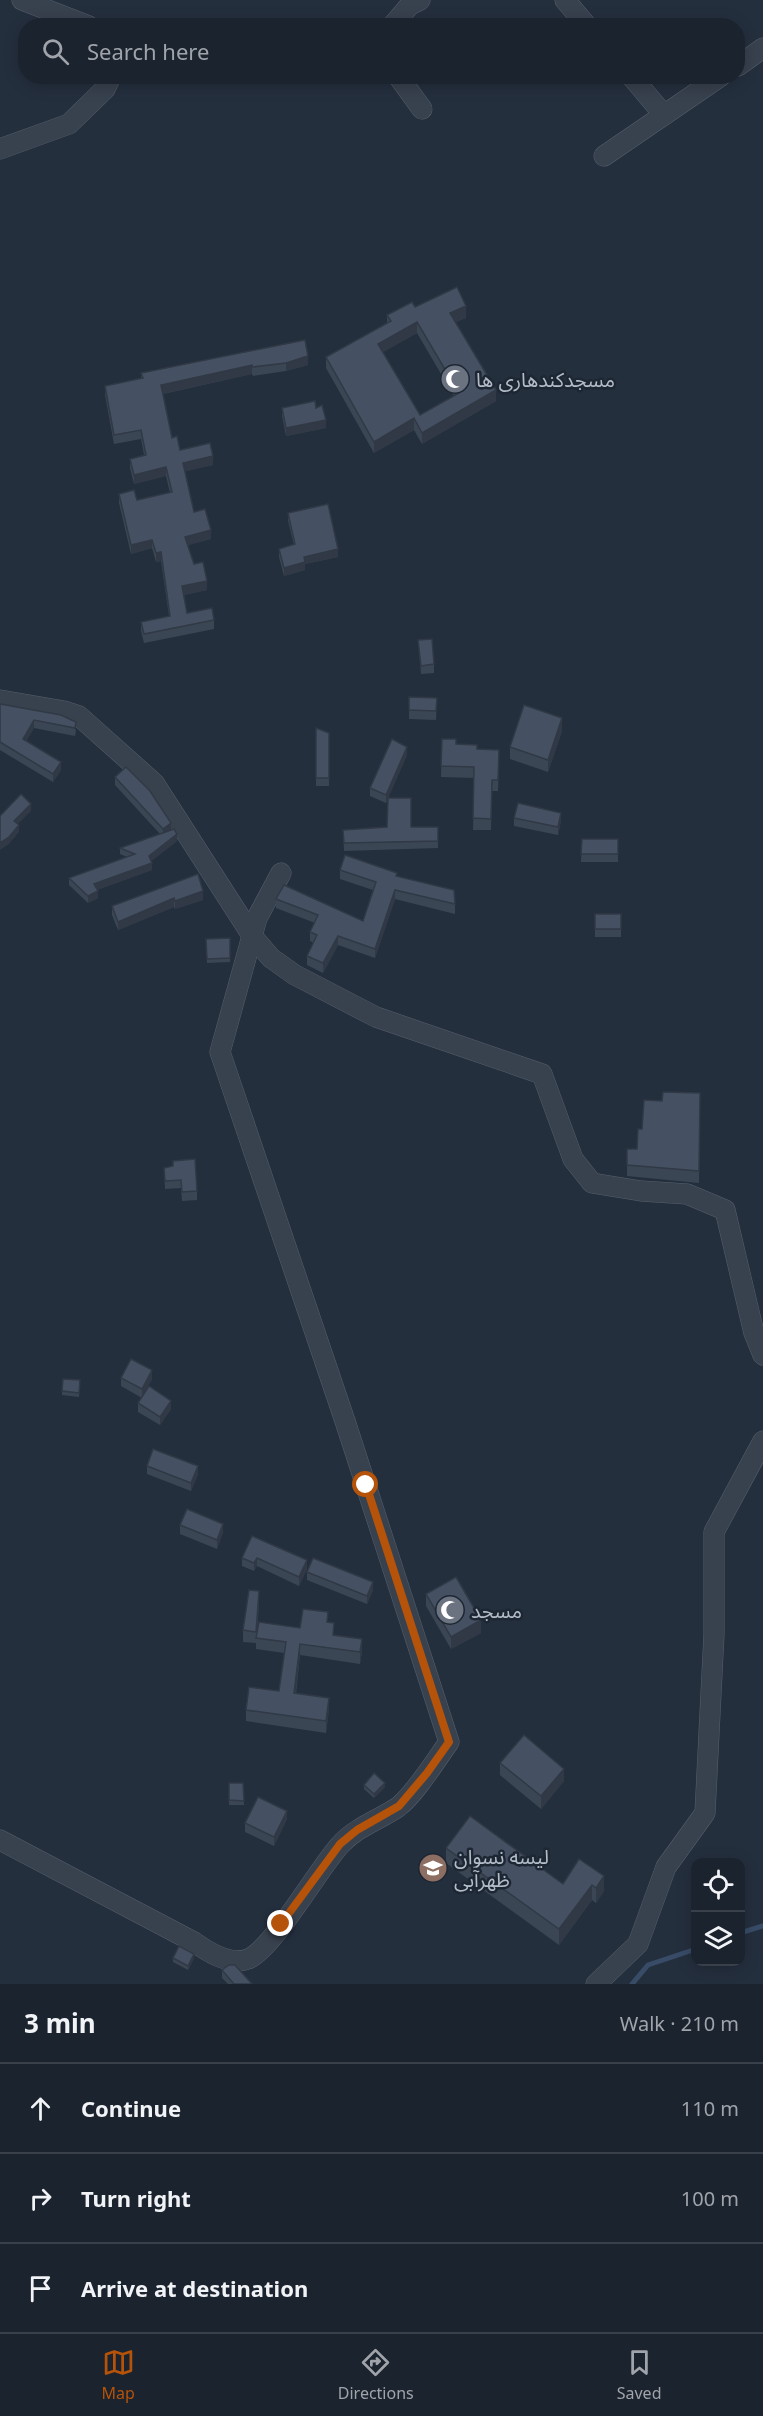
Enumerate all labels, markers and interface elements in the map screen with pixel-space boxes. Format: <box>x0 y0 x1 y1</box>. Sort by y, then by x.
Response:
search box <box>18 18 745 84</box>
icon: search <box>39 35 72 68</box>
text: Search here <box>87 36 209 66</box>
mosque icon: مسجدکندهاری ها <box>439 363 471 395</box>
place label: مسجدکندهاری ها <box>476 366 615 393</box>
route start <box>352 1471 378 1497</box>
mosque icon: مسجد <box>434 1594 466 1626</box>
place label: مسجد <box>471 1597 522 1624</box>
place label: لیسه نسوان ظهرآبی <box>454 1843 549 1893</box>
school or university icon: لیسه نسوان ظهرآبی <box>417 1852 449 1884</box>
map controls <box>691 1858 745 1966</box>
button: locate <box>691 1858 745 1912</box>
route end <box>267 1910 293 1936</box>
button: layers <box>691 1912 745 1966</box>
text: 3 min <box>24 2005 96 2041</box>
text: Walk · 210 m <box>620 2010 739 2037</box>
icon: ahead <box>24 2092 57 2125</box>
text: Continue <box>81 2093 181 2123</box>
text: 110 m <box>681 2095 739 2122</box>
icon: right <box>24 2182 57 2215</box>
text: Turn right <box>81 2183 191 2213</box>
text: 100 m <box>681 2185 739 2212</box>
icon: arrive <box>24 2272 57 2305</box>
text: Arrive at destination <box>81 2273 308 2303</box>
tab: Map <box>101 2346 135 2404</box>
tab: Directions <box>338 2346 414 2404</box>
tab: Saved <box>617 2346 661 2404</box>

